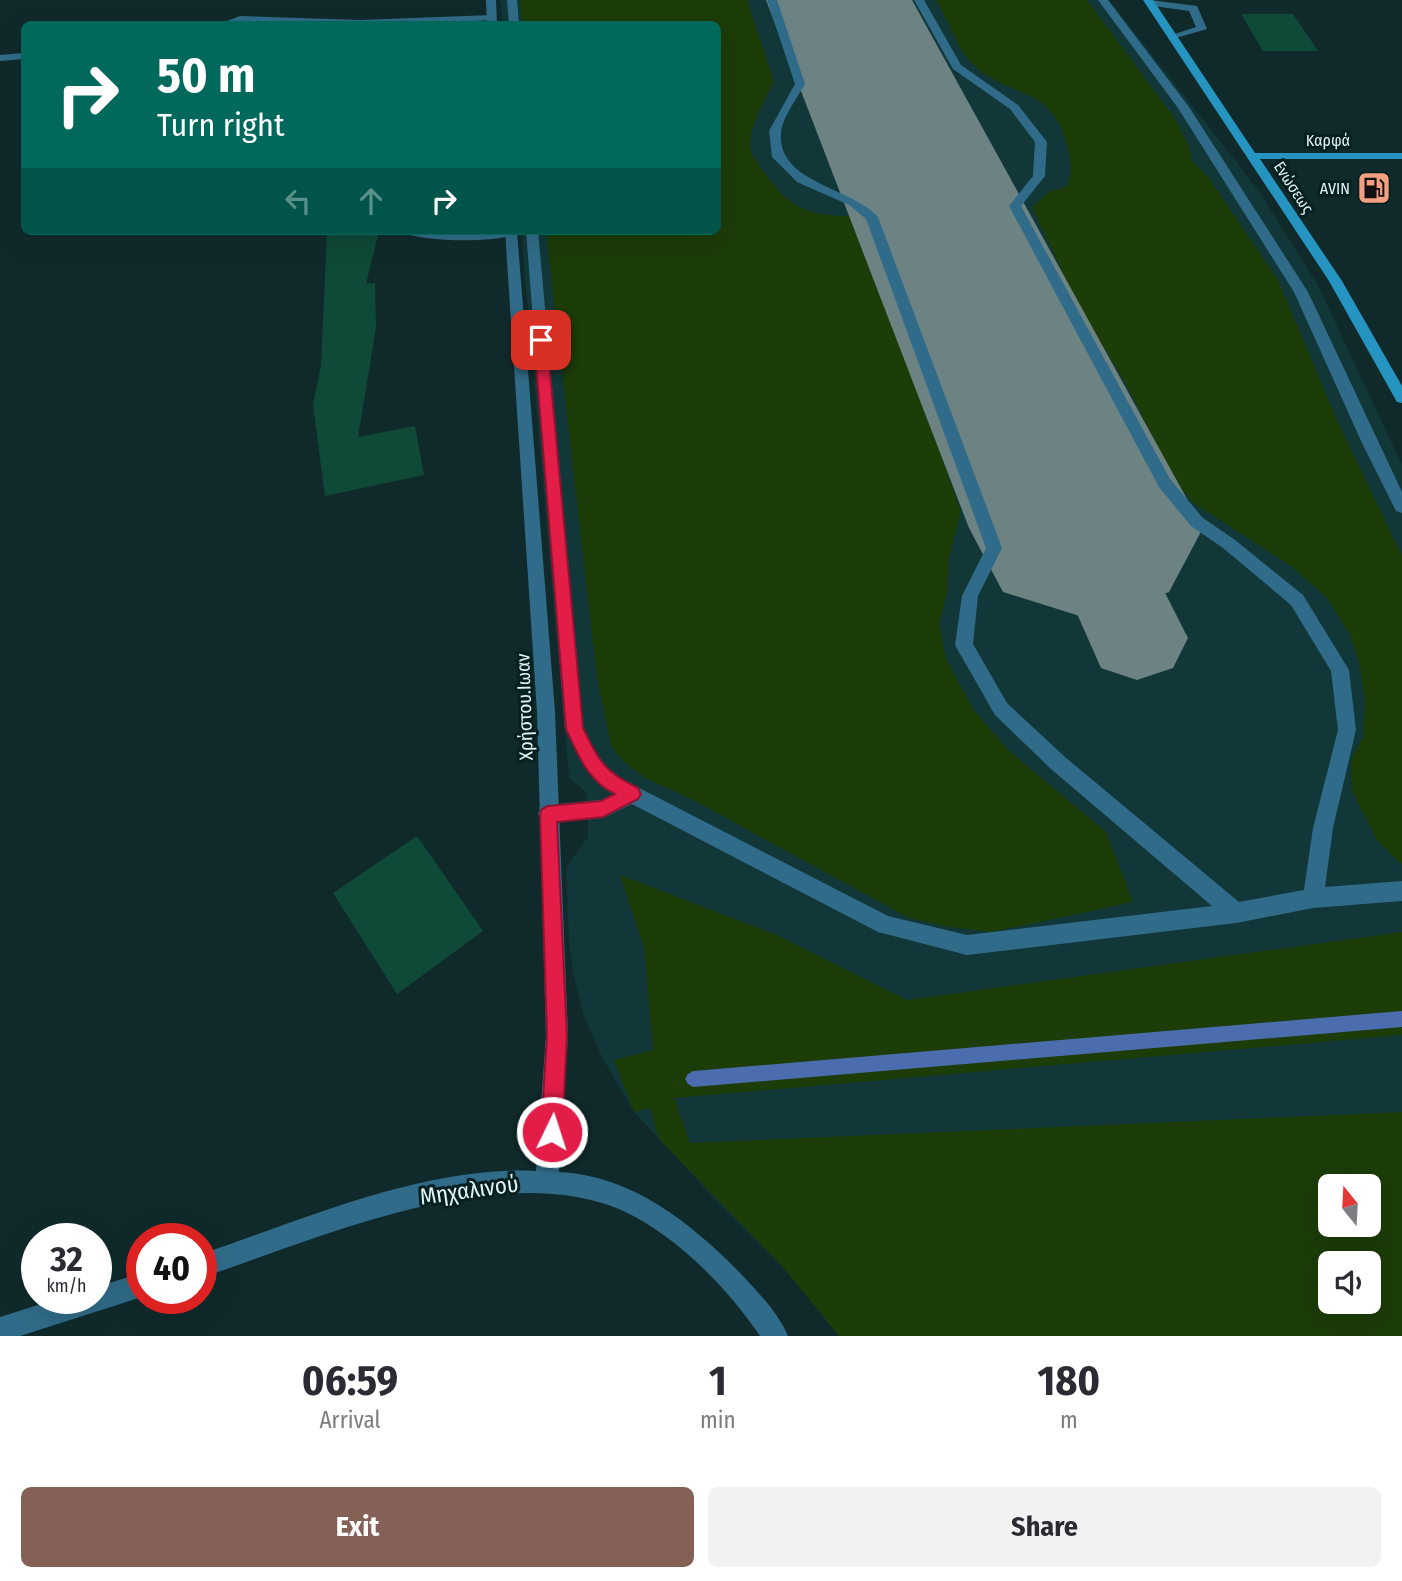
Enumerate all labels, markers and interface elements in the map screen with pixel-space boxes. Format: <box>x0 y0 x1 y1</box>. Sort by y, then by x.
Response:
text: 50 m <box>157 46 255 105</box>
icon: right <box>42 49 133 140</box>
text: Turn right <box>157 106 284 144</box>
street label: Καρφά <box>1306 131 1350 150</box>
street label: Ενώσεως <box>1270 158 1318 217</box>
fuel station icon: AVIN <box>1355 169 1393 207</box>
place label: AVIN <box>1320 179 1350 198</box>
icon: left <box>279 182 317 220</box>
icon: ahead <box>352 182 390 220</box>
icon: right <box>425 182 463 220</box>
pin <box>511 310 571 370</box>
icon: arrive <box>522 321 560 359</box>
street label: Χρήστου.Ιωαν <box>511 652 538 761</box>
position arrow <box>515 1095 589 1169</box>
street label: Μηχαλινού <box>418 1169 520 1211</box>
north arrow <box>1318 1174 1381 1237</box>
map controls <box>1318 1174 1381 1314</box>
speed limit sign: 40 <box>126 1223 217 1314</box>
text: 32 <box>50 1238 83 1280</box>
button: sound <box>1318 1251 1381 1314</box>
text: km/h <box>46 1275 87 1297</box>
text: 06:59 <box>302 1356 398 1406</box>
text: 1 <box>709 1356 727 1406</box>
text: 180 <box>1037 1356 1100 1406</box>
text: Arrival <box>320 1406 381 1434</box>
text: min <box>700 1406 736 1434</box>
text: m <box>1060 1406 1078 1434</box>
button: Exit <box>21 1487 694 1567</box>
button: Share <box>708 1487 1381 1567</box>

